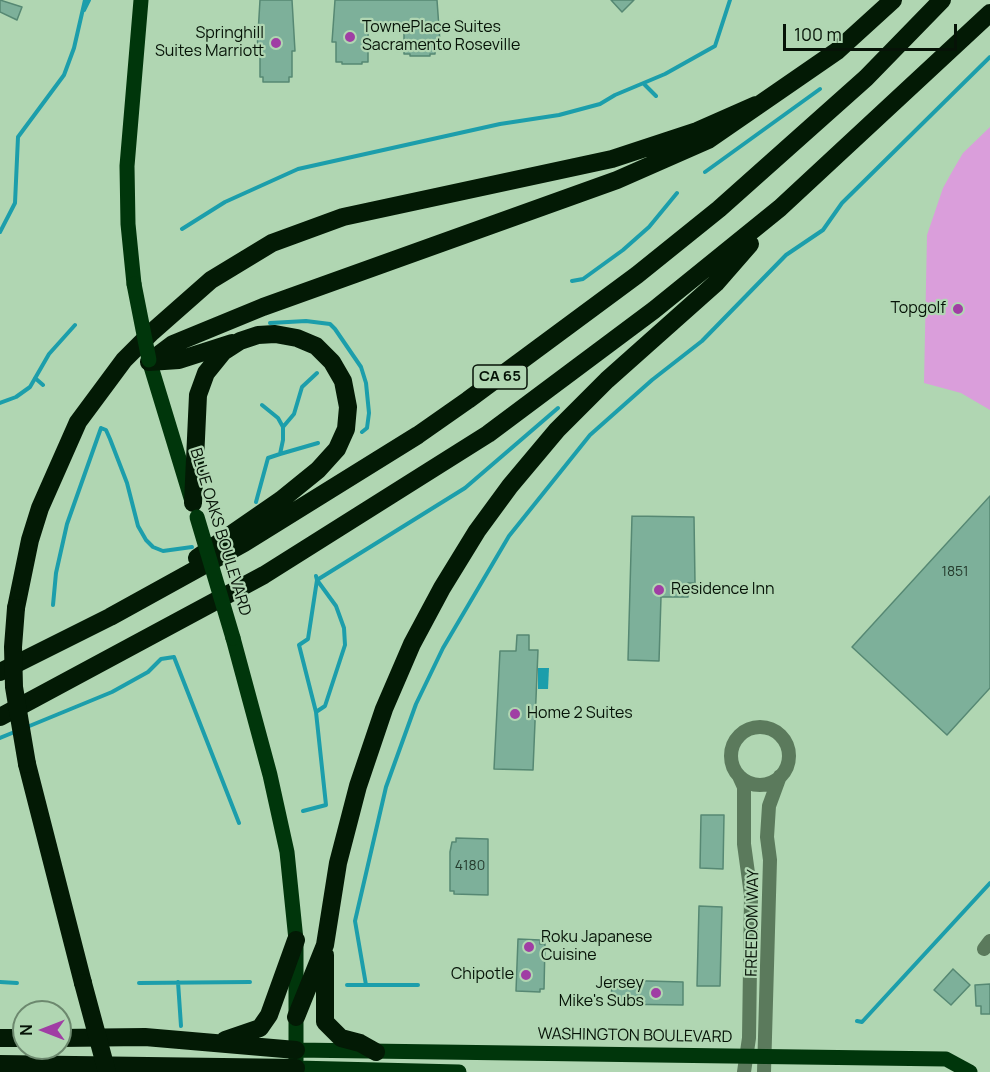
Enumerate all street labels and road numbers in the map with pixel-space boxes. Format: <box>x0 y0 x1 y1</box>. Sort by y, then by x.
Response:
road number: CA 65 <box>473 365 527 389</box>
street label: BLUE OAKS BOULEVARD <box>185 446 255 618</box>
street label: FREEDOM WAY <box>742 869 764 977</box>
street label: WASHINGTON BOULEVARD <box>537 1025 733 1047</box>

